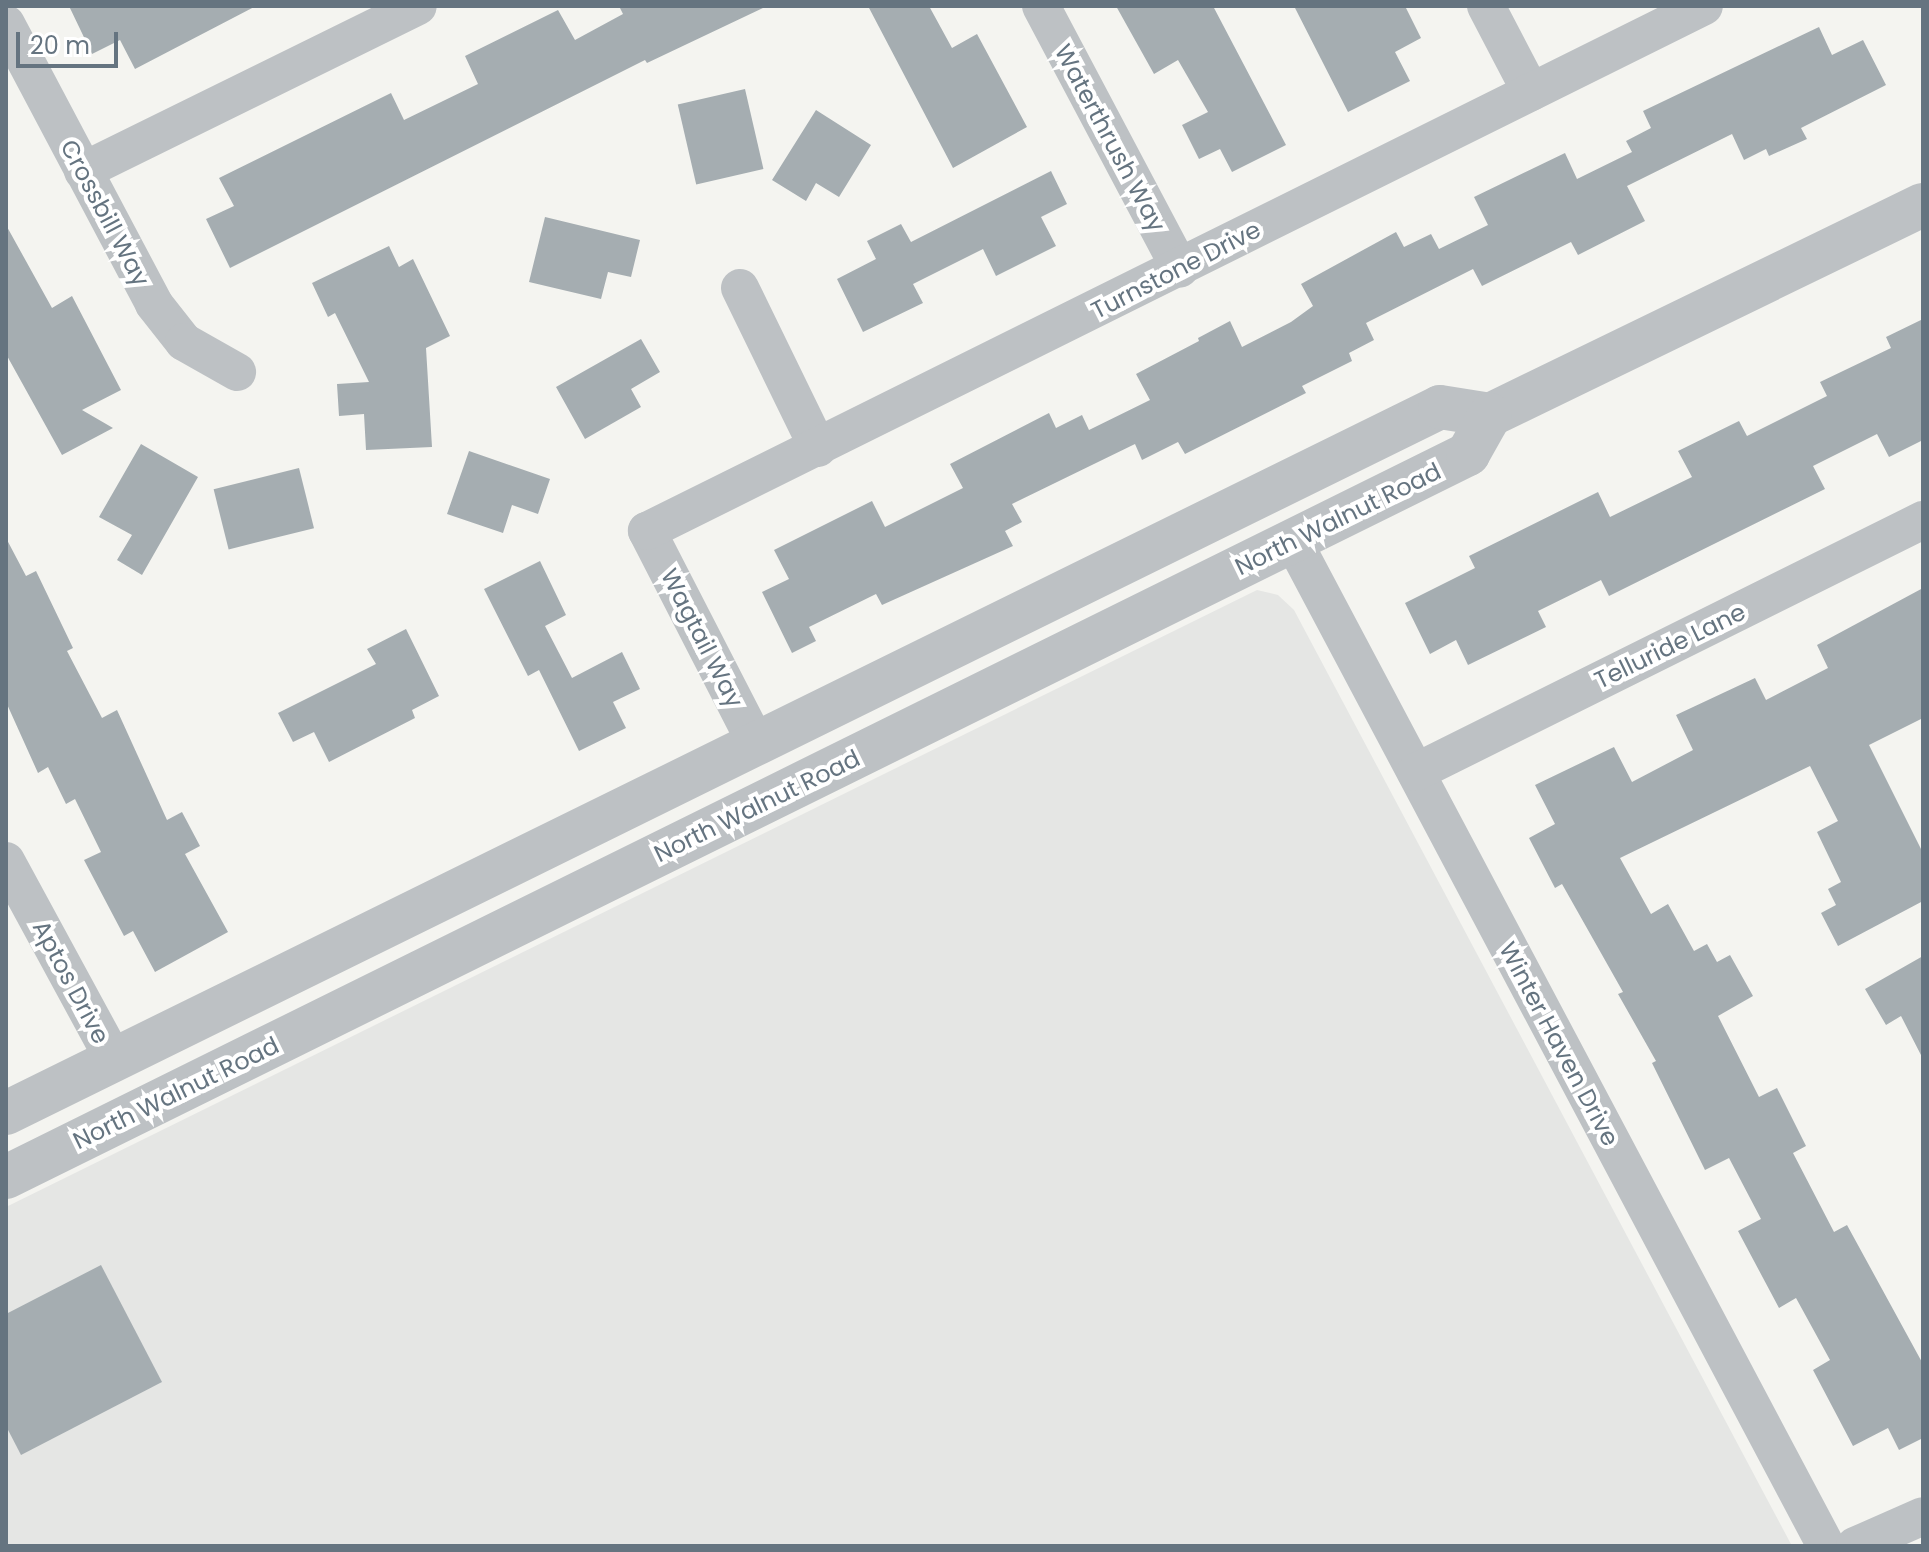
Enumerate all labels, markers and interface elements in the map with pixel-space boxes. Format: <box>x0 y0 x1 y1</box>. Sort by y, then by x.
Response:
scale bar <box>20 16 122 66</box>
text: 20 m <box>30 29 90 62</box>
street label: Waterthrush Way <box>1048 39 1172 237</box>
street label: Crossbill Way <box>54 135 156 291</box>
street label: Turnstone Drive <box>1087 215 1265 325</box>
street label: North Walnut Road <box>1230 457 1446 581</box>
street label: Wagtail Way <box>655 564 749 712</box>
street label: Telluride Lane <box>1590 597 1750 695</box>
street label: North Walnut Road <box>649 744 865 868</box>
street label: Aptos Drive <box>26 915 116 1049</box>
street label: Winter Haven Drive <box>1493 937 1625 1151</box>
street label: North Walnut Road <box>68 1031 284 1155</box>

